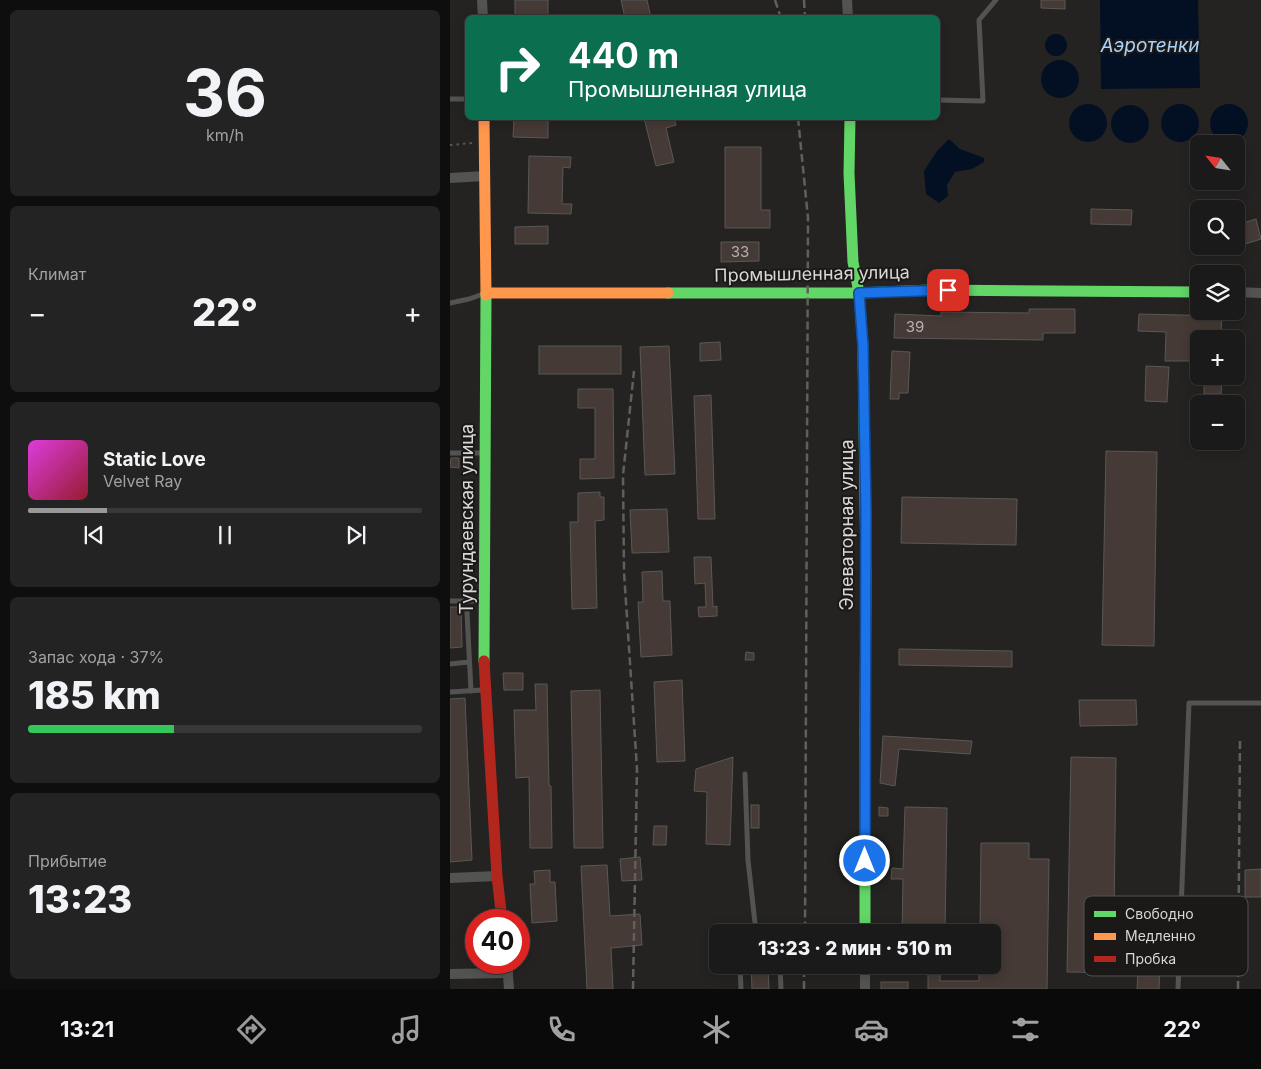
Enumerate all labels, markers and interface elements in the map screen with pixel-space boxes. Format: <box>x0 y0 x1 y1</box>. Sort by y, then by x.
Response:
text: 440 m <box>568 34 679 76</box>
water label: Аэротенки <box>1099 34 1200 57</box>
icon: right <box>485 35 550 100</box>
text: 36 <box>183 53 267 132</box>
text: Промышленная улица <box>568 76 807 102</box>
text: km/h <box>206 125 244 145</box>
north arrow <box>1190 135 1245 190</box>
map controls <box>1190 135 1245 450</box>
button: search <box>1190 200 1245 255</box>
house number: 33 <box>731 242 749 261</box>
street label: Промышленная улица <box>714 261 910 286</box>
text: Климат <box>28 264 86 284</box>
button: layers <box>1190 265 1245 320</box>
pin <box>927 269 969 311</box>
icon: arrive <box>934 276 962 304</box>
text: 22° <box>192 289 258 335</box>
text: − <box>28 296 47 330</box>
text: + <box>403 296 422 330</box>
house number: 39 <box>906 317 924 336</box>
button: + <box>1190 330 1245 385</box>
button: − <box>1190 395 1245 450</box>
street label: Турундаевская улица <box>456 424 477 614</box>
street label: Элеваторная улица <box>836 439 857 611</box>
text: Static Love <box>103 448 206 471</box>
text: Velvet Ray <box>103 471 182 491</box>
icon: previous <box>80 521 108 549</box>
icon: pause <box>211 521 239 549</box>
icon: next <box>342 521 370 549</box>
text: Запас хода · 37% <box>28 647 164 667</box>
text: 185 km <box>28 672 161 718</box>
position arrow <box>838 834 890 886</box>
text: Прибытие <box>28 851 107 871</box>
text: 13:23 <box>28 876 132 922</box>
legend <box>1084 896 1248 976</box>
text: Свободно <box>1125 905 1194 922</box>
speed limit sign: 40 <box>465 909 530 974</box>
text: Медленно <box>1125 927 1196 944</box>
text: 13:23 · 2 мин · 510 m <box>758 937 952 960</box>
text: Пробка <box>1125 950 1176 967</box>
icon: directions <box>234 1012 269 1047</box>
icon: music <box>389 1012 424 1047</box>
icon: phone <box>544 1012 579 1047</box>
icon: climate <box>699 1012 734 1047</box>
icon: car <box>854 1012 889 1047</box>
icon: filters <box>1008 1012 1043 1047</box>
text: 13:21 <box>60 1016 114 1042</box>
text: 22° <box>1163 1016 1201 1042</box>

